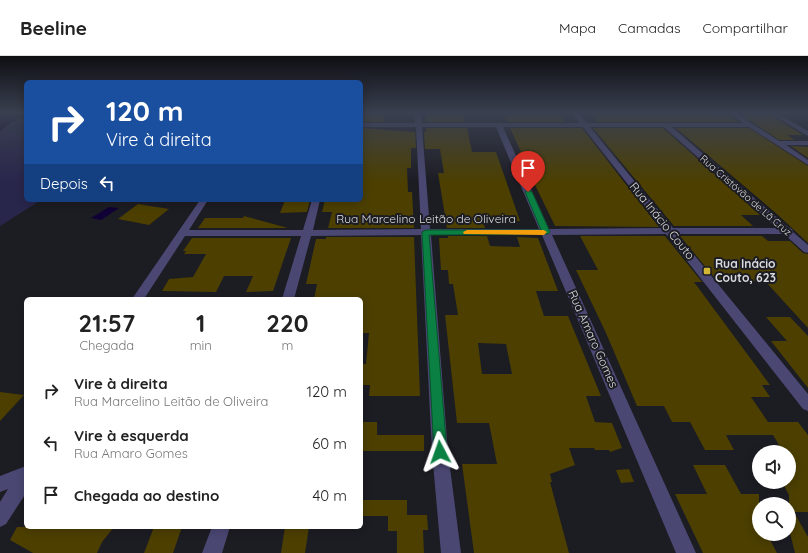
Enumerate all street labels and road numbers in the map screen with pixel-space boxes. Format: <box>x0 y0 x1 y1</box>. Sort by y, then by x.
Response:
street label: Rua Cristóvão de Lã Cruz <box>697 152 794 239</box>
street label: Rua Inácio Couto <box>627 179 698 262</box>
street label: Rua Marcelino Leitão de Oliveira <box>336 211 516 226</box>
street label: Rua Amaro Gomes <box>565 288 622 390</box>

